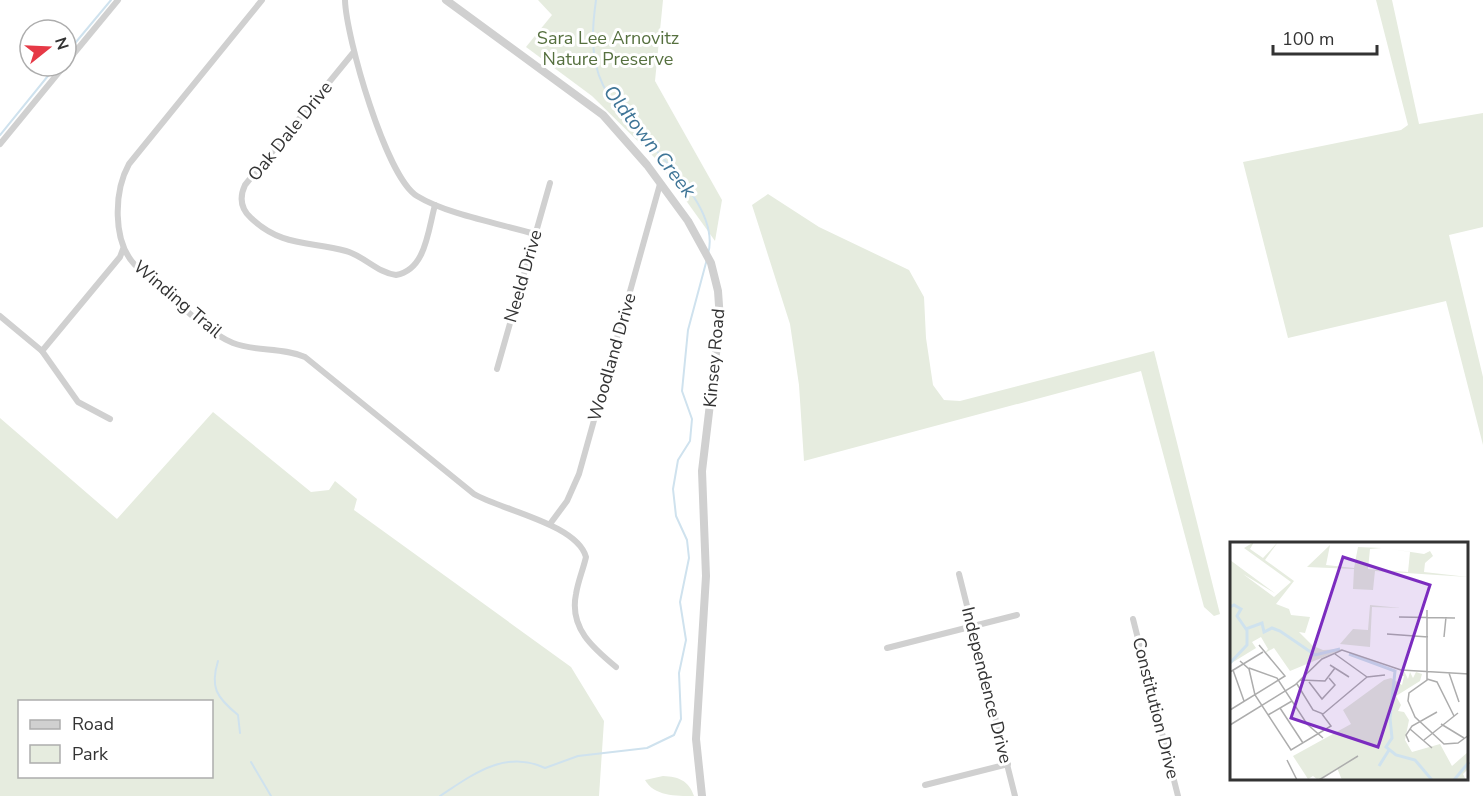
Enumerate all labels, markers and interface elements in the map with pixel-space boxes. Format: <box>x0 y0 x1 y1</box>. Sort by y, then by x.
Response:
north arrow <box>18 18 78 78</box>
scale bar <box>1273 18 1376 56</box>
park label: Sara Lee Arnovitz Nature Preserve <box>537 26 679 71</box>
text: 100 m <box>1282 27 1334 51</box>
text: N <box>49 35 74 53</box>
street label: Oak Dale Drive <box>242 76 338 186</box>
water label: Oldtown Creek <box>597 79 703 204</box>
street label: Neeld Drive <box>498 227 548 325</box>
street label: Winding Trail <box>128 255 228 344</box>
street label: Woodland Drive <box>582 290 642 424</box>
street label: Kinsey Road <box>698 307 730 409</box>
inset map <box>1230 542 1468 781</box>
street label: Independence Drive <box>956 604 1018 766</box>
street label: Constitution Drive <box>1127 635 1185 781</box>
legend <box>18 700 213 778</box>
text: Road <box>72 712 114 736</box>
text: Park <box>72 742 109 766</box>

